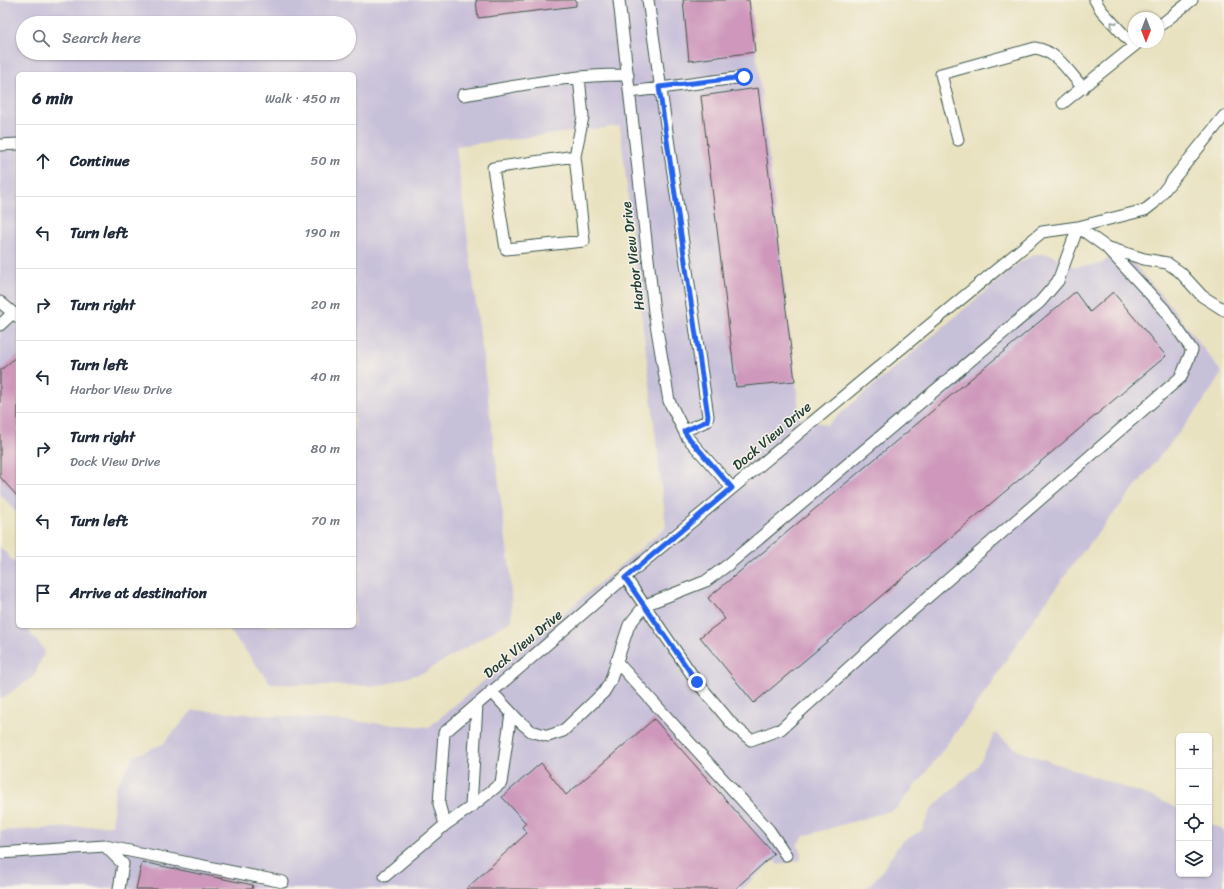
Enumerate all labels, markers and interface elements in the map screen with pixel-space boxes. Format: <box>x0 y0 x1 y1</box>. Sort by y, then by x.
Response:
north arrow <box>1128 12 1164 48</box>
search box <box>16 16 356 60</box>
one-way arrow <box>1111 21 1118 29</box>
text: Search here <box>62 25 141 51</box>
icon: search <box>30 27 52 49</box>
route start <box>735 68 753 86</box>
text: 6 min <box>32 83 73 113</box>
text: Walk · 450 m <box>265 87 340 110</box>
text: Continue <box>70 148 130 174</box>
text: 50 m <box>310 149 340 172</box>
icon: ahead <box>32 150 54 172</box>
street label: Harbor View Drive <box>614 200 652 312</box>
text: Turn left <box>70 220 128 246</box>
text: 190 m <box>305 221 340 244</box>
icon: left <box>32 222 54 244</box>
text: Turn right <box>70 292 135 318</box>
text: 20 m <box>311 293 340 316</box>
icon: right <box>32 294 54 316</box>
text: Turn left <box>70 352 128 378</box>
text: 40 m <box>310 365 340 388</box>
icon: left <box>32 366 54 388</box>
text: Harbor View Drive <box>70 378 172 401</box>
street label: Dock View Drive <box>727 395 817 477</box>
text: Turn right <box>70 424 135 450</box>
text: 80 m <box>311 437 340 460</box>
icon: right <box>32 438 54 460</box>
text: Dock View Drive <box>70 450 161 473</box>
text: Turn left <box>70 508 128 534</box>
text: 70 m <box>311 509 340 532</box>
icon: left <box>32 510 54 532</box>
text: Arrive at destination <box>70 580 207 606</box>
icon: arrive <box>32 582 54 604</box>
street label: Dock View Drive <box>478 603 568 685</box>
route end <box>688 673 706 691</box>
map controls <box>1176 733 1212 877</box>
button: + <box>1176 733 1212 769</box>
button: − <box>1176 769 1212 805</box>
button: locate <box>1176 805 1212 841</box>
button: layers <box>1176 841 1212 877</box>

